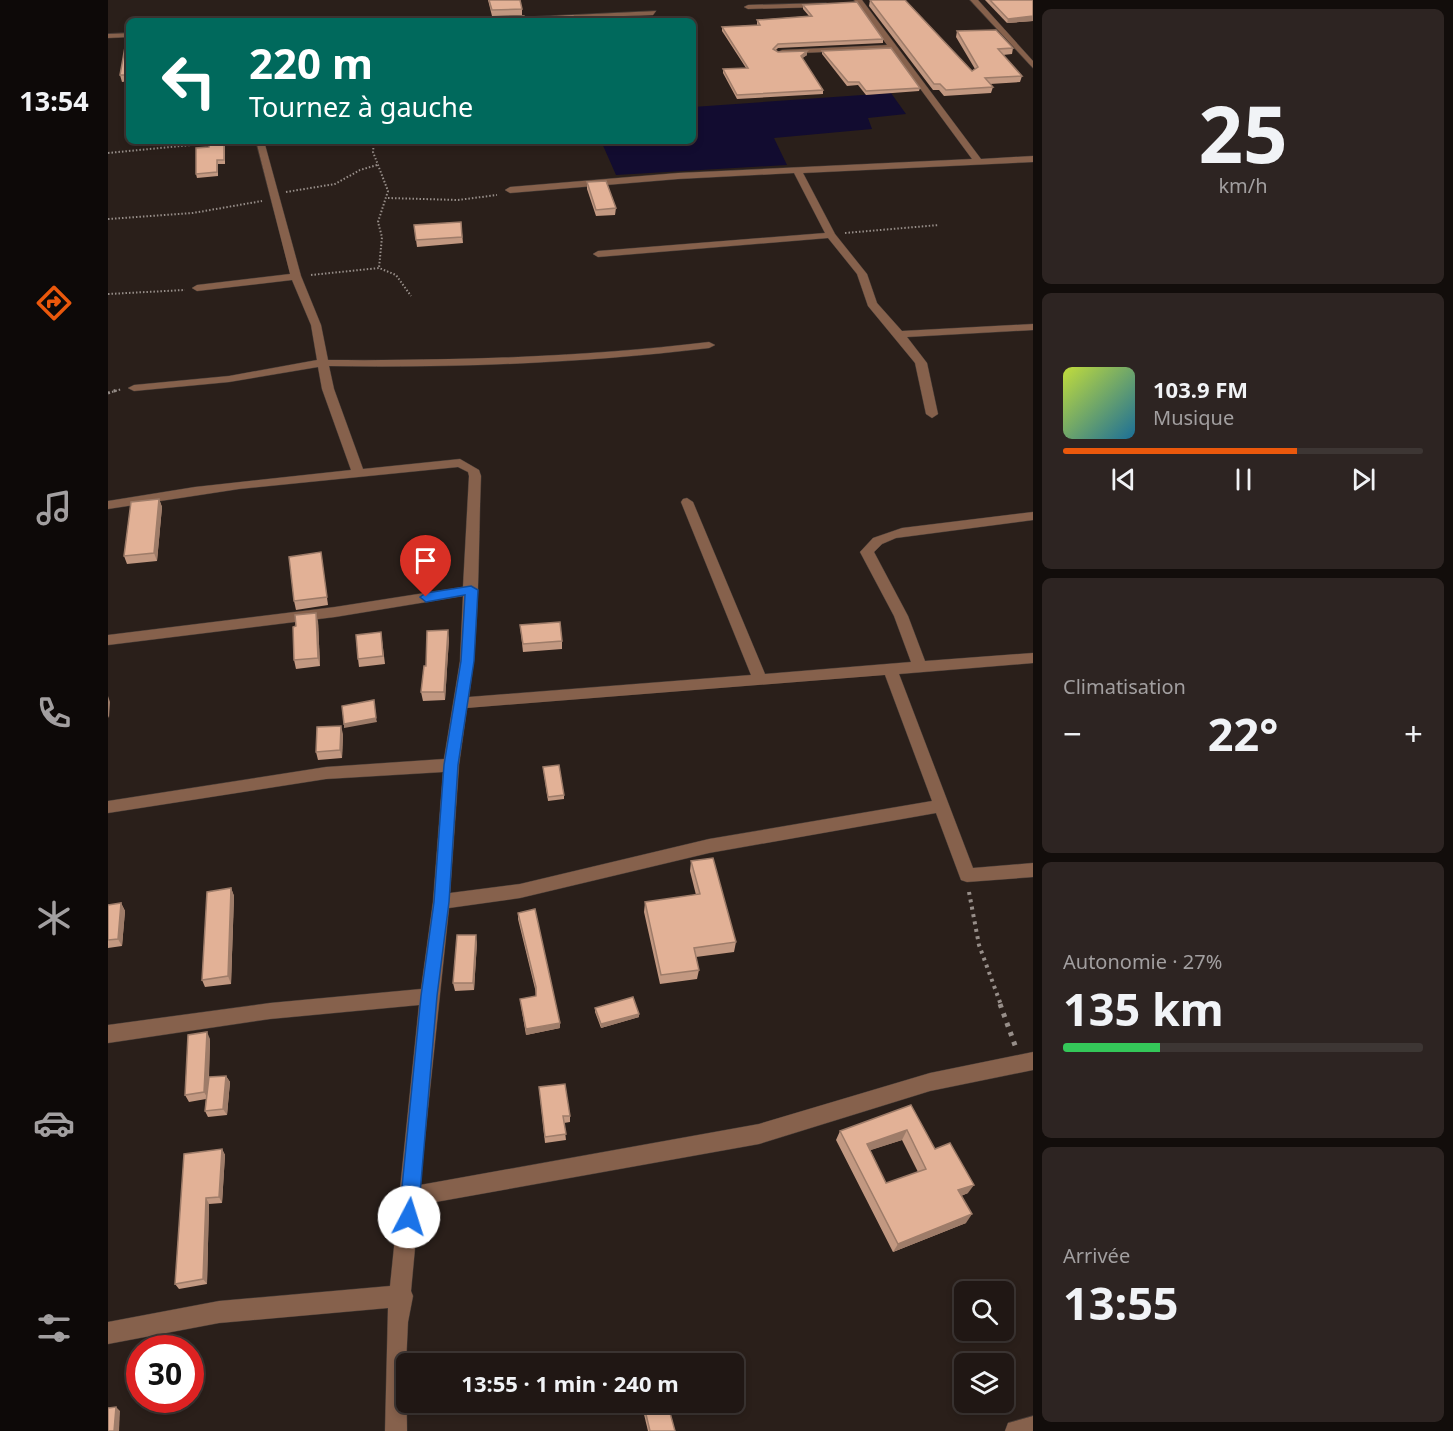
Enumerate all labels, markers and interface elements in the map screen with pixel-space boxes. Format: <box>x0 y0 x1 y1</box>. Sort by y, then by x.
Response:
text: 220 m <box>249 34 373 91</box>
icon: left <box>150 42 228 120</box>
text: 25 <box>1198 80 1288 186</box>
text: 13:54 <box>19 82 89 119</box>
text: Tournez à gauche <box>249 88 473 125</box>
text: km/h <box>1218 172 1268 199</box>
icon: directions <box>33 282 75 324</box>
text: 103.9 FM <box>1153 374 1248 404</box>
text: Musique <box>1153 404 1234 431</box>
icon: previous <box>1107 463 1140 496</box>
icon: pause <box>1227 463 1260 496</box>
icon: next <box>1347 463 1380 496</box>
icon: music <box>33 487 75 529</box>
pin <box>400 535 451 597</box>
icon: arrive <box>409 544 442 577</box>
text: Climatisation <box>1063 673 1186 700</box>
icon: phone <box>33 692 75 734</box>
text: 22° <box>1208 703 1278 764</box>
text: − <box>1063 711 1082 756</box>
text: + <box>1404 711 1423 756</box>
icon: climate <box>33 897 75 939</box>
text: Autonomie · 27% <box>1063 948 1222 975</box>
text: 135 km <box>1063 978 1224 1039</box>
icon: car <box>33 1102 75 1144</box>
position arrow <box>377 1185 441 1249</box>
text: Arrivée <box>1063 1242 1130 1269</box>
text: 13:55 <box>1063 1272 1179 1333</box>
map controls <box>954 1281 1014 1413</box>
button: search <box>954 1281 1014 1341</box>
icon: filters <box>33 1307 75 1349</box>
speed limit sign: 30 <box>126 1335 204 1413</box>
button: layers <box>954 1353 1014 1413</box>
text: 13:55 · 1 min · 240 m <box>461 1368 679 1398</box>

